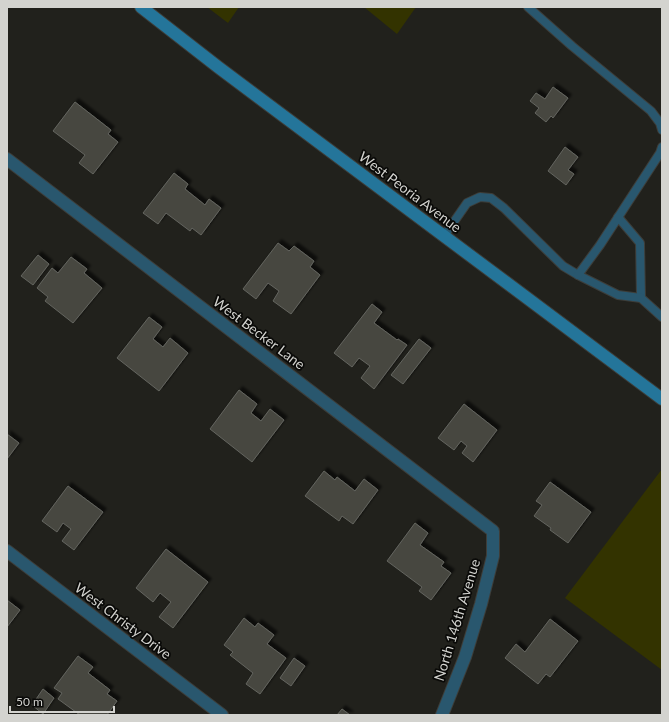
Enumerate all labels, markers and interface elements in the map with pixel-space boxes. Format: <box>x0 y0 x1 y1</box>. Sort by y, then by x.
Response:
street label: West Peoria Avenue <box>356 147 465 236</box>
street label: West Becker Lane <box>210 293 309 373</box>
street label: North 146th Avenue <box>430 557 483 683</box>
street label: West Christy Drive <box>72 579 175 662</box>
scale bar <box>10 688 114 714</box>
text: 50 m <box>16 694 43 709</box>

